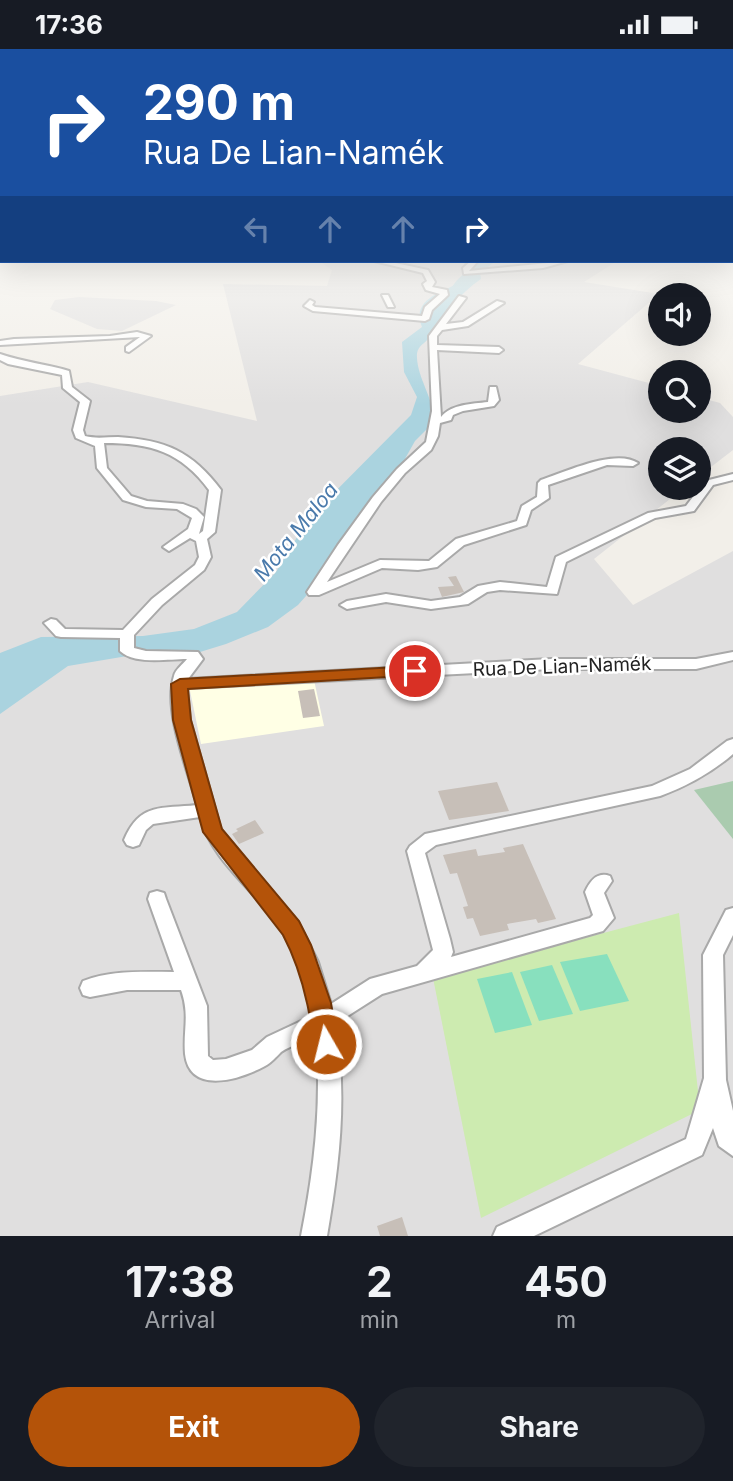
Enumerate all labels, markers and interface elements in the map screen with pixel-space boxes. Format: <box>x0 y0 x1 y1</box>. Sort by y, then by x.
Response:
text: 17:36 <box>35 9 103 40</box>
text: 290 m <box>143 73 295 132</box>
icon: right <box>28 77 119 168</box>
text: Rua De Lian-Namék <box>143 133 444 172</box>
icon: left <box>238 210 276 248</box>
icon: ahead <box>311 210 349 248</box>
icon: ahead <box>384 210 422 248</box>
icon: right <box>457 210 495 248</box>
map controls <box>648 283 711 500</box>
button: sound <box>648 283 711 346</box>
button: search <box>648 360 711 423</box>
button: layers <box>648 437 711 500</box>
water label: Mota Maloa <box>248 477 343 586</box>
pin <box>385 641 445 701</box>
icon: arrive <box>396 652 434 690</box>
street label: Rua De Lian-Namék <box>472 652 652 681</box>
position arrow <box>289 1007 363 1081</box>
text: 17:38 <box>125 1256 235 1307</box>
text: 2 <box>366 1256 393 1307</box>
text: 450 <box>524 1256 608 1307</box>
text: Arrival <box>145 1306 215 1334</box>
text: min <box>360 1306 399 1334</box>
text: m <box>556 1306 576 1334</box>
button: Exit <box>28 1387 360 1467</box>
button: Share <box>374 1387 705 1467</box>

